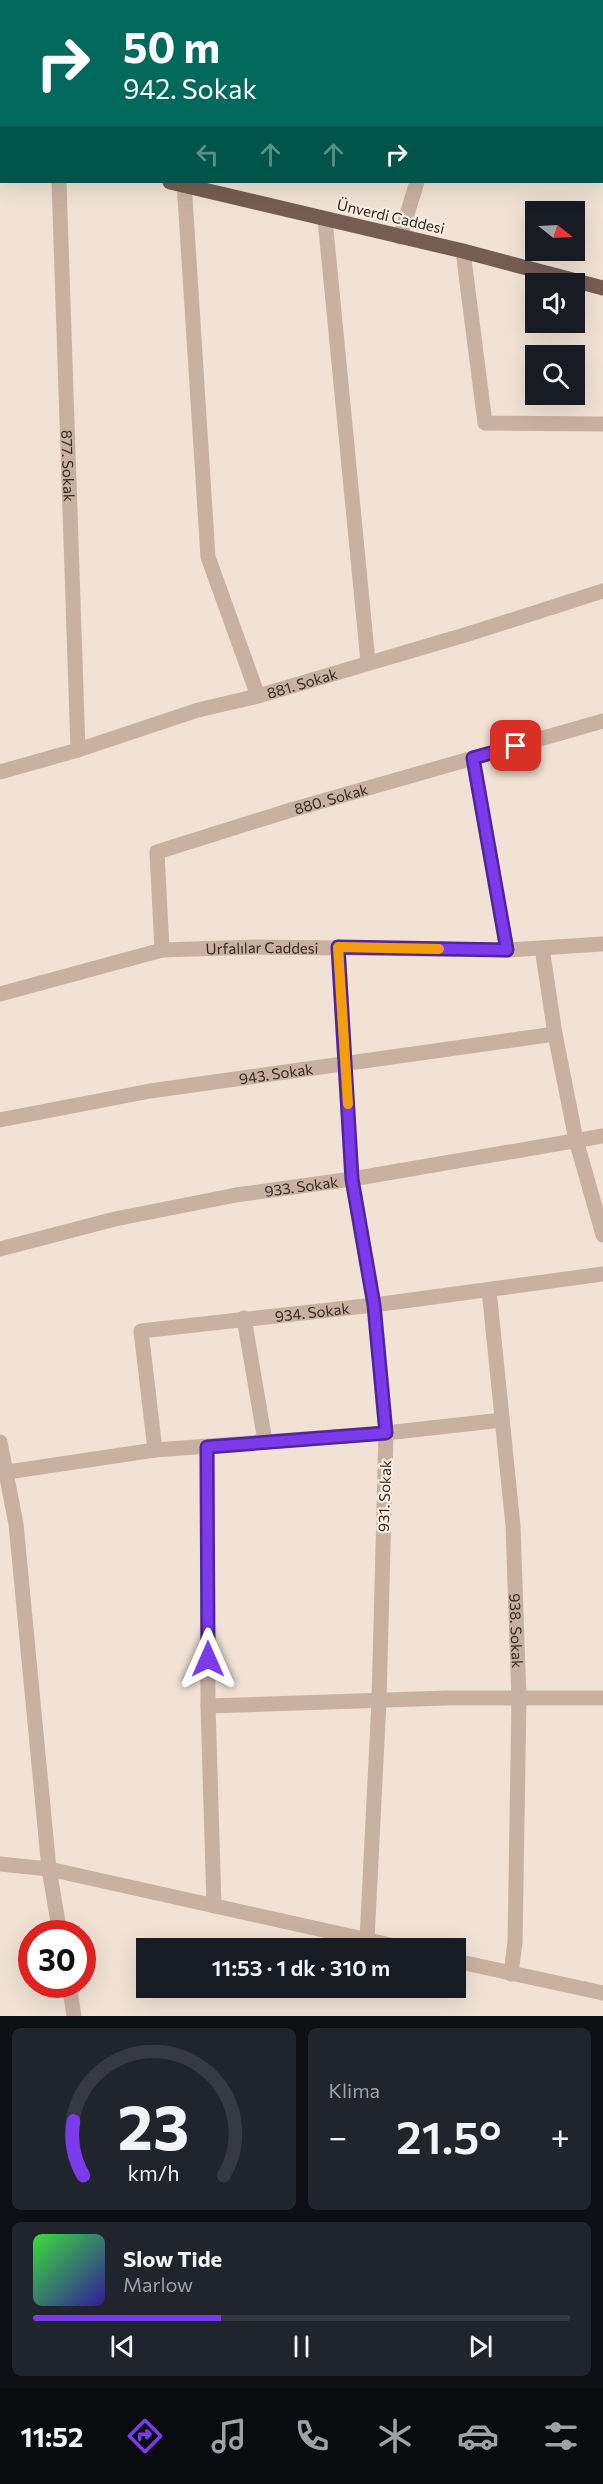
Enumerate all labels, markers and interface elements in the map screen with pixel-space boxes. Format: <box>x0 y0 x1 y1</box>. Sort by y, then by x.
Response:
text: 50 m <box>123 20 220 72</box>
icon: right <box>24 24 102 102</box>
text: 942. Sokak <box>123 72 257 105</box>
icon: left <box>191 138 224 171</box>
icon: ahead <box>254 138 287 171</box>
icon: ahead <box>317 138 350 171</box>
icon: right <box>380 138 413 171</box>
street label: Ünverdi Caddesi <box>335 195 447 237</box>
north arrow <box>525 201 585 261</box>
map controls <box>525 201 585 405</box>
button: sound <box>525 273 585 333</box>
button: search <box>525 345 585 405</box>
street label: 877. Sokak <box>58 429 79 502</box>
street label: 881. Sokak <box>264 664 340 702</box>
pin <box>490 720 541 771</box>
icon: arrive <box>499 729 532 762</box>
street label: 880. Sokak <box>292 780 370 818</box>
street label: Urfalılar Caddesi <box>205 938 319 958</box>
street label: 943. Sokak <box>238 1059 314 1087</box>
street label: 933. Sokak <box>263 1172 339 1200</box>
street label: 934. Sokak <box>274 1299 350 1325</box>
street label: 931. Sokak <box>374 1460 394 1532</box>
street label: 938. Sokak <box>506 1593 527 1668</box>
position arrow <box>176 1627 240 1691</box>
speed limit sign: 30 <box>18 1920 96 1998</box>
text: 11:53 · 1 dk · 310 m <box>212 1954 390 1981</box>
text: Klima <box>329 2078 380 2102</box>
text: 23 <box>118 2087 190 2163</box>
text: 21.5° <box>396 2108 502 2163</box>
text: − <box>329 2115 347 2156</box>
text: + <box>551 2115 570 2156</box>
text: km/h <box>128 2159 180 2185</box>
text: Slow Tide <box>123 2245 222 2272</box>
text: Marlow <box>123 2272 193 2296</box>
icon: previous <box>106 2330 139 2363</box>
icon: pause <box>285 2330 318 2363</box>
icon: next <box>464 2330 497 2363</box>
icon: directions <box>124 2415 166 2457</box>
icon: music <box>208 2415 250 2457</box>
icon: phone <box>291 2415 333 2457</box>
icon: climate <box>374 2415 416 2457</box>
icon: car <box>457 2415 499 2457</box>
icon: filters <box>540 2415 582 2457</box>
text: 11:52 <box>21 2420 83 2453</box>

